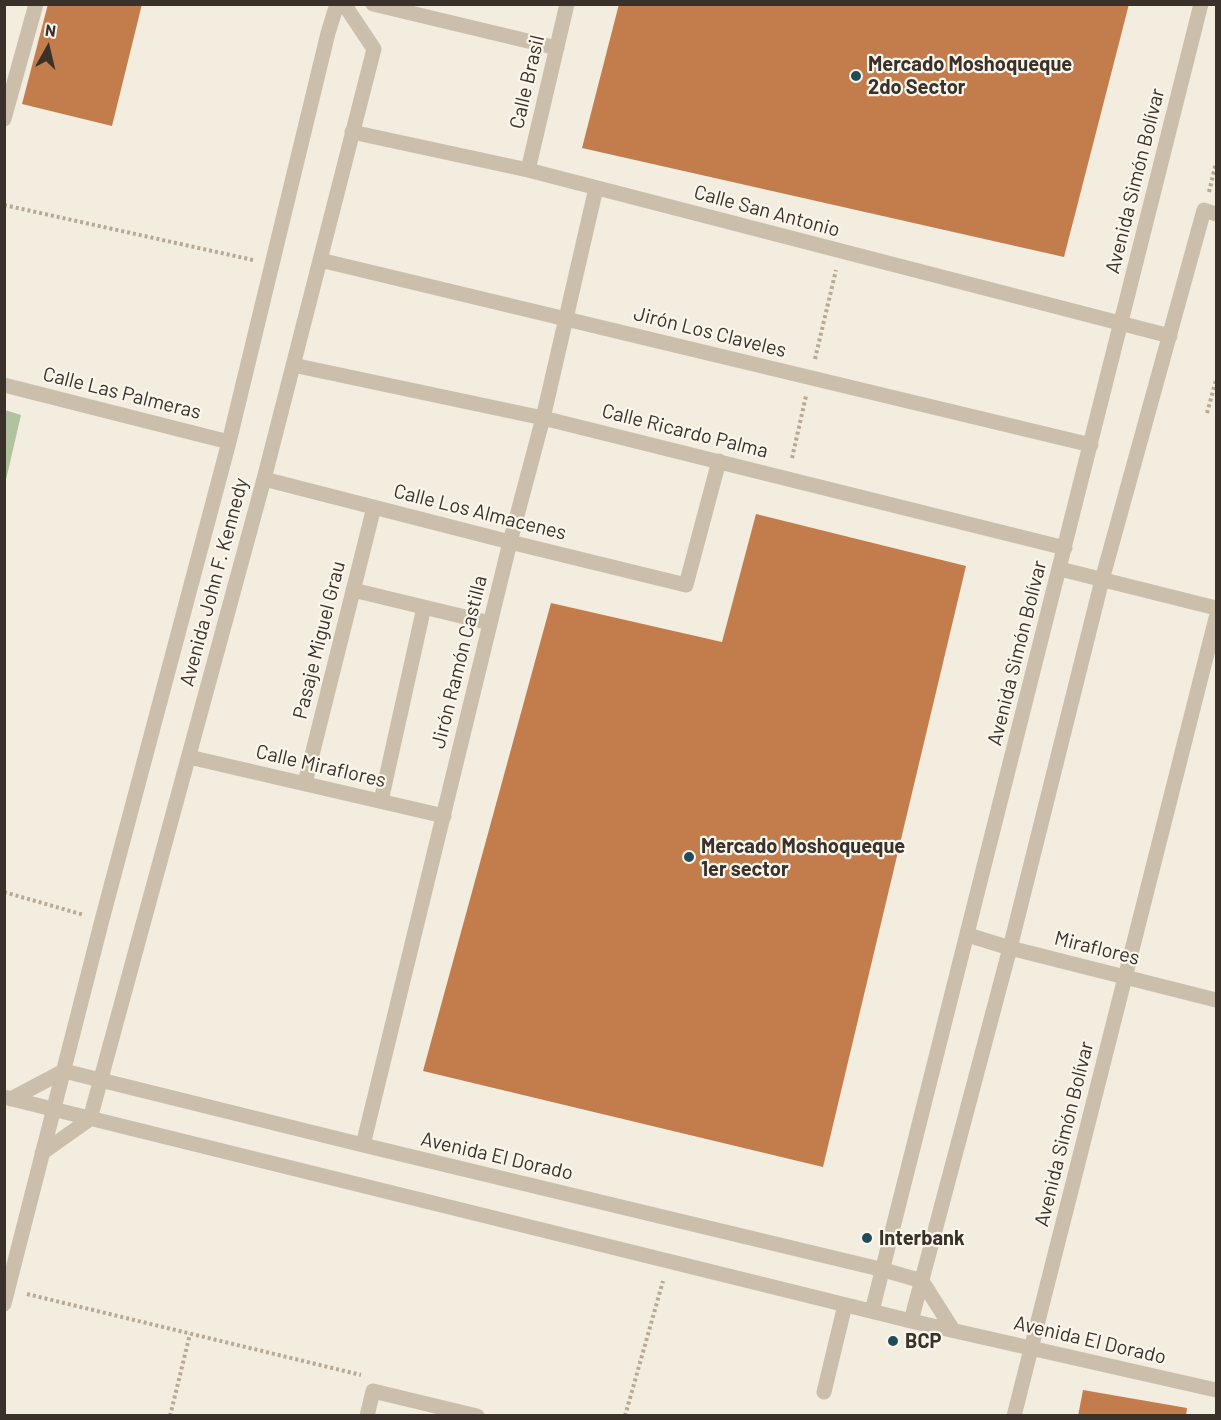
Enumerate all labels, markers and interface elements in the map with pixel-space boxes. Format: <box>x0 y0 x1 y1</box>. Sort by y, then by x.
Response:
north arrow <box>18 18 78 78</box>
text: N <box>44 20 57 40</box>
street label: Calle Brasil <box>505 33 549 131</box>
place label: Mercado Moshoqueque 2do Sector <box>868 52 1072 99</box>
marker: Mercado Moshoqueque 2do Sector <box>849 69 863 83</box>
street label: Avenida Simón Bolívar <box>1100 86 1170 276</box>
street label: Calle San Antonio <box>691 180 843 242</box>
street label: Jirón Los Claveles <box>631 301 789 363</box>
street label: Calle Las Palmeras <box>40 362 204 424</box>
street label: Calle Ricardo Palma <box>599 399 771 463</box>
street label: Avenida John F. Kennedy <box>175 475 253 689</box>
street label: Calle Los Almacenes <box>391 479 569 545</box>
street label: Avenida Simón Bolívar <box>982 558 1052 748</box>
street label: Pasaje Miguel Grau <box>288 559 350 721</box>
street label: Jirón Ramón Castilla <box>426 573 492 751</box>
street label: Calle Miraflores <box>254 739 388 793</box>
place label: Mercado Moshoqueque 1er sector <box>701 834 905 881</box>
marker: Mercado Moshoqueque 1er sector <box>682 850 696 864</box>
street label: Miraflores <box>1052 926 1142 970</box>
street label: Avenida Simón Bolívar <box>1029 1039 1099 1229</box>
street label: Avenida El Dorado <box>418 1127 576 1185</box>
place label: Interbank <box>879 1226 965 1250</box>
marker: Interbank <box>860 1231 874 1245</box>
street label: Avenida El Dorado <box>1011 1311 1169 1369</box>
place label: BCP <box>905 1329 941 1353</box>
marker: BCP <box>886 1334 900 1348</box>

